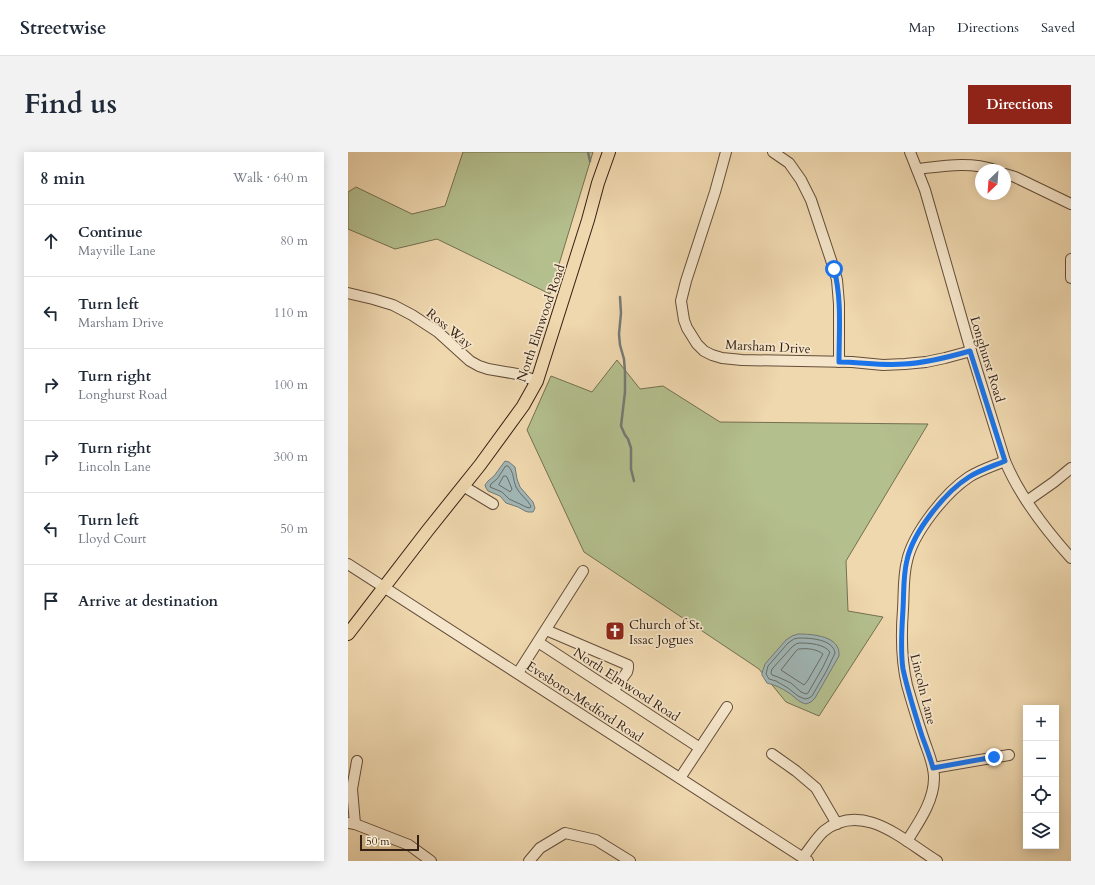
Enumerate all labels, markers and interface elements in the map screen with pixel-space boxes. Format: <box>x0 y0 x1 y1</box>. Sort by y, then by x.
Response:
text: Streetwise <box>20 15 107 41</box>
text: Map <box>909 18 935 37</box>
text: Directions <box>957 18 1019 37</box>
text: Saved <box>1041 18 1075 37</box>
text: Find us <box>24 85 117 123</box>
button: Directions <box>968 85 1071 124</box>
north arrow <box>975 164 1011 200</box>
text: 8 min <box>40 167 85 190</box>
text: Walk · 640 m <box>233 169 308 187</box>
text: Continue <box>78 222 143 242</box>
icon: ahead <box>40 230 62 252</box>
text: 80 m <box>280 232 308 250</box>
text: Mayville Lane <box>78 242 156 260</box>
route start <box>825 260 843 278</box>
street label: North Elmwood Road <box>512 262 570 385</box>
text: Turn left <box>78 294 139 314</box>
icon: left <box>40 302 62 324</box>
text: 110 m <box>274 304 308 322</box>
street label: Ross Way <box>422 304 477 353</box>
text: Marsham Drive <box>78 314 164 332</box>
street label: Longhurst Road <box>965 314 1009 405</box>
street label: Marsham Drive <box>725 336 811 358</box>
text: Turn right <box>78 366 151 386</box>
icon: right <box>40 374 62 396</box>
text: 100 m <box>274 376 308 394</box>
text: Longhurst Road <box>78 386 167 404</box>
text: Turn right <box>78 438 151 458</box>
icon: right <box>40 446 62 468</box>
text: 300 m <box>274 448 308 466</box>
text: Lincoln Lane <box>78 458 151 476</box>
text: Turn left <box>78 510 139 530</box>
icon: left <box>40 518 62 540</box>
text: 50 m <box>280 520 308 538</box>
text: Lloyd Court <box>78 530 146 548</box>
icon: arrive <box>40 590 62 612</box>
text: Arrive at destination <box>78 591 218 611</box>
place label: Church of St. Issac Jogues <box>629 616 703 649</box>
church icon: Church of St. Issac Jogues <box>604 620 626 642</box>
street label: North Elmwood Road <box>570 644 683 726</box>
street label: Lincoln Lane <box>905 652 941 727</box>
street label: Evesboro-Medford Road <box>522 657 647 747</box>
map controls <box>1023 705 1059 849</box>
button: + <box>1023 705 1059 741</box>
button: − <box>1023 741 1059 777</box>
route end <box>985 748 1003 766</box>
button: locate <box>1023 777 1059 813</box>
button: layers <box>1023 813 1059 849</box>
scale bar <box>360 833 419 852</box>
text: 50 m <box>366 834 390 849</box>

